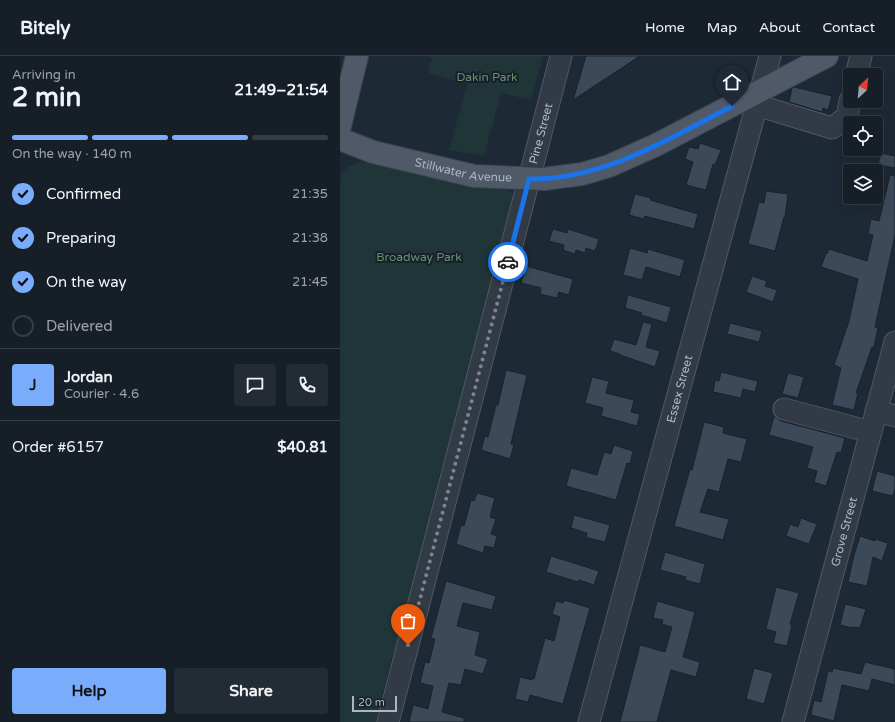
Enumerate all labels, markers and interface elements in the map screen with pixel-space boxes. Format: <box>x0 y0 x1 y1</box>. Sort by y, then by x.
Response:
text: Bitely <box>20 17 71 39</box>
text: Home <box>645 19 685 36</box>
text: Map <box>707 19 737 36</box>
text: About <box>759 19 801 36</box>
text: Contact <box>823 19 875 36</box>
pin <box>715 65 749 106</box>
text: Arriving in <box>12 67 76 83</box>
north arrow <box>843 68 883 108</box>
map controls <box>843 68 883 204</box>
park label: Dakin Park <box>456 70 518 84</box>
icon: home <box>721 71 743 93</box>
text: 21:49–21:54 <box>235 81 328 99</box>
text: 2 min <box>12 82 81 113</box>
street label: Pine Street <box>526 101 556 166</box>
button: locate <box>843 116 883 156</box>
text: On the way · 140 m <box>12 146 132 162</box>
street label: Stillwater Avenue <box>413 155 513 185</box>
button: layers <box>843 164 883 204</box>
icon: check <box>12 183 34 205</box>
text: Confirmed <box>46 185 121 203</box>
text: 21:35 <box>292 186 328 202</box>
icon: check <box>12 227 34 249</box>
text: Preparing <box>46 229 116 247</box>
text: 21:38 <box>292 230 328 246</box>
courier <box>488 242 528 282</box>
park label: Broadway Park <box>376 250 462 264</box>
icon: car <box>497 251 519 273</box>
icon: check <box>12 271 34 293</box>
text: On the way <box>46 273 126 291</box>
text: 21:45 <box>292 274 328 290</box>
text: Delivered <box>46 317 113 335</box>
street label: Essex Street <box>664 353 695 425</box>
button: chat <box>234 364 276 406</box>
button: phone <box>286 364 328 406</box>
text: Jordan <box>64 368 113 386</box>
text: J <box>30 376 37 394</box>
text: Courier · 4.6 <box>64 386 139 402</box>
text: Order #6157 <box>12 438 104 456</box>
text: $40.81 <box>277 438 328 456</box>
street label: Grove Street <box>828 495 860 568</box>
pin <box>391 604 425 645</box>
icon: bag <box>397 610 419 632</box>
button: Help <box>12 668 166 714</box>
button: Share <box>174 668 328 714</box>
scale bar <box>352 694 397 713</box>
text: 20 m <box>358 696 385 709</box>

